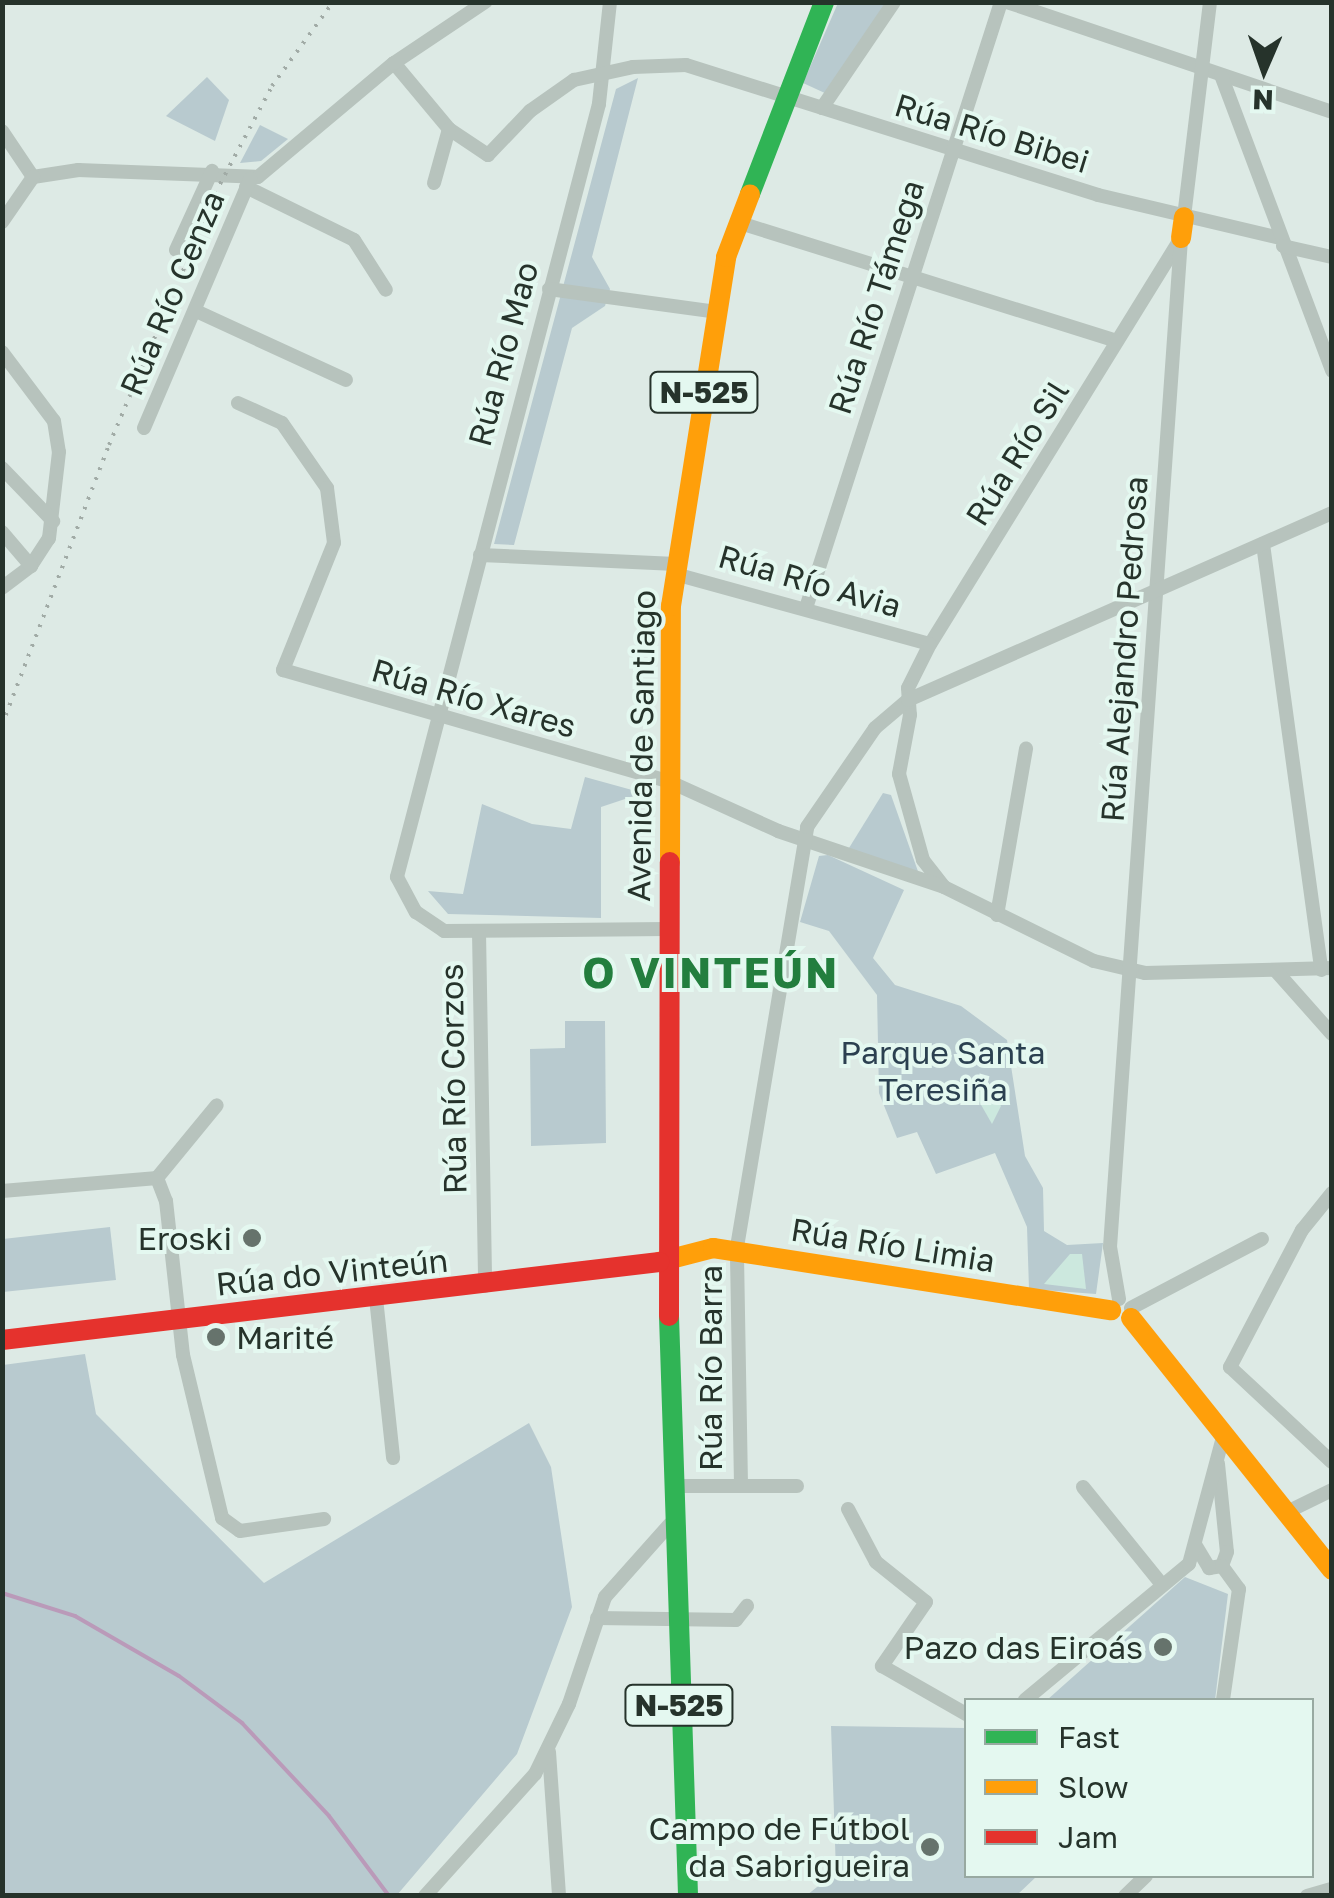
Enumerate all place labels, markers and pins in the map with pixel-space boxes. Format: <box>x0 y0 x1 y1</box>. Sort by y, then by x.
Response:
place label: Eroski <box>138 1219 232 1257</box>
marker: Eroski <box>241 1227 263 1249</box>
place label: Marité <box>236 1318 334 1356</box>
marker: Marité <box>205 1326 227 1348</box>
place label: Pazo das Eiroás <box>904 1628 1143 1666</box>
marker: Pazo das Eiroás <box>1152 1636 1174 1658</box>
place label: Campo de Fútbol da Sabrigueira <box>648 1810 910 1885</box>
marker: Campo de Fútbol da Sabrigueira <box>919 1836 941 1858</box>

